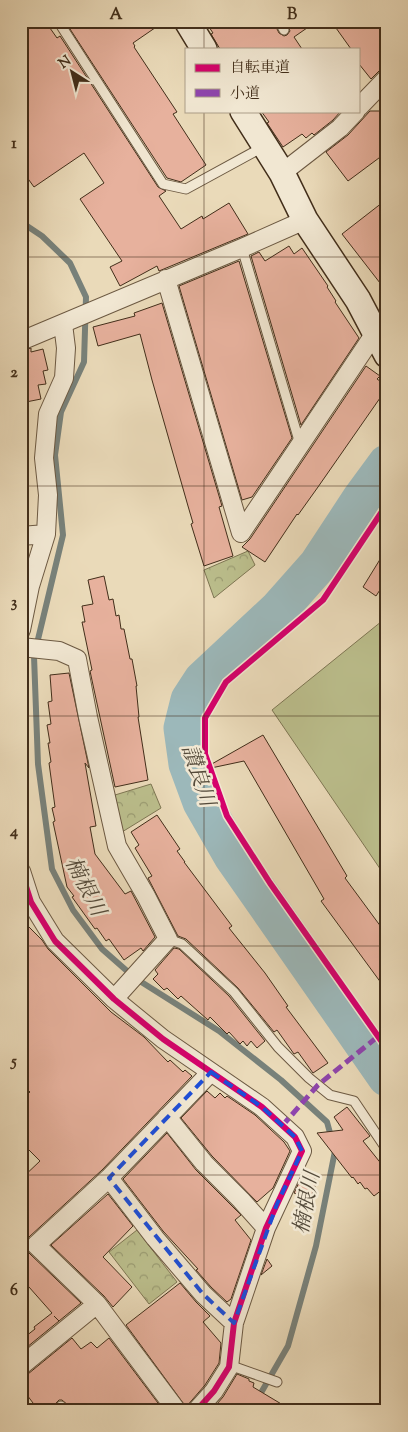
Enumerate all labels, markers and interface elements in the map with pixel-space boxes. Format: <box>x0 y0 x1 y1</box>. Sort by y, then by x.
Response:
text: A <box>110 4 123 27</box>
text: B <box>287 4 297 27</box>
north arrow <box>48 48 98 98</box>
legend <box>185 48 360 112</box>
text: N <box>55 52 76 74</box>
text: 自転車道 <box>230 58 290 79</box>
text: 小道 <box>230 84 260 105</box>
text: 1 <box>11 133 17 156</box>
text: 2 <box>10 362 18 385</box>
text: 3 <box>11 592 18 615</box>
water label: 讃良川 <box>173 741 222 812</box>
text: 4 <box>9 821 18 844</box>
water label: 楠根川 <box>56 852 113 924</box>
text: 5 <box>9 1051 17 1074</box>
water label: 楠根川 <box>287 1167 329 1237</box>
text: 6 <box>10 1280 18 1303</box>

